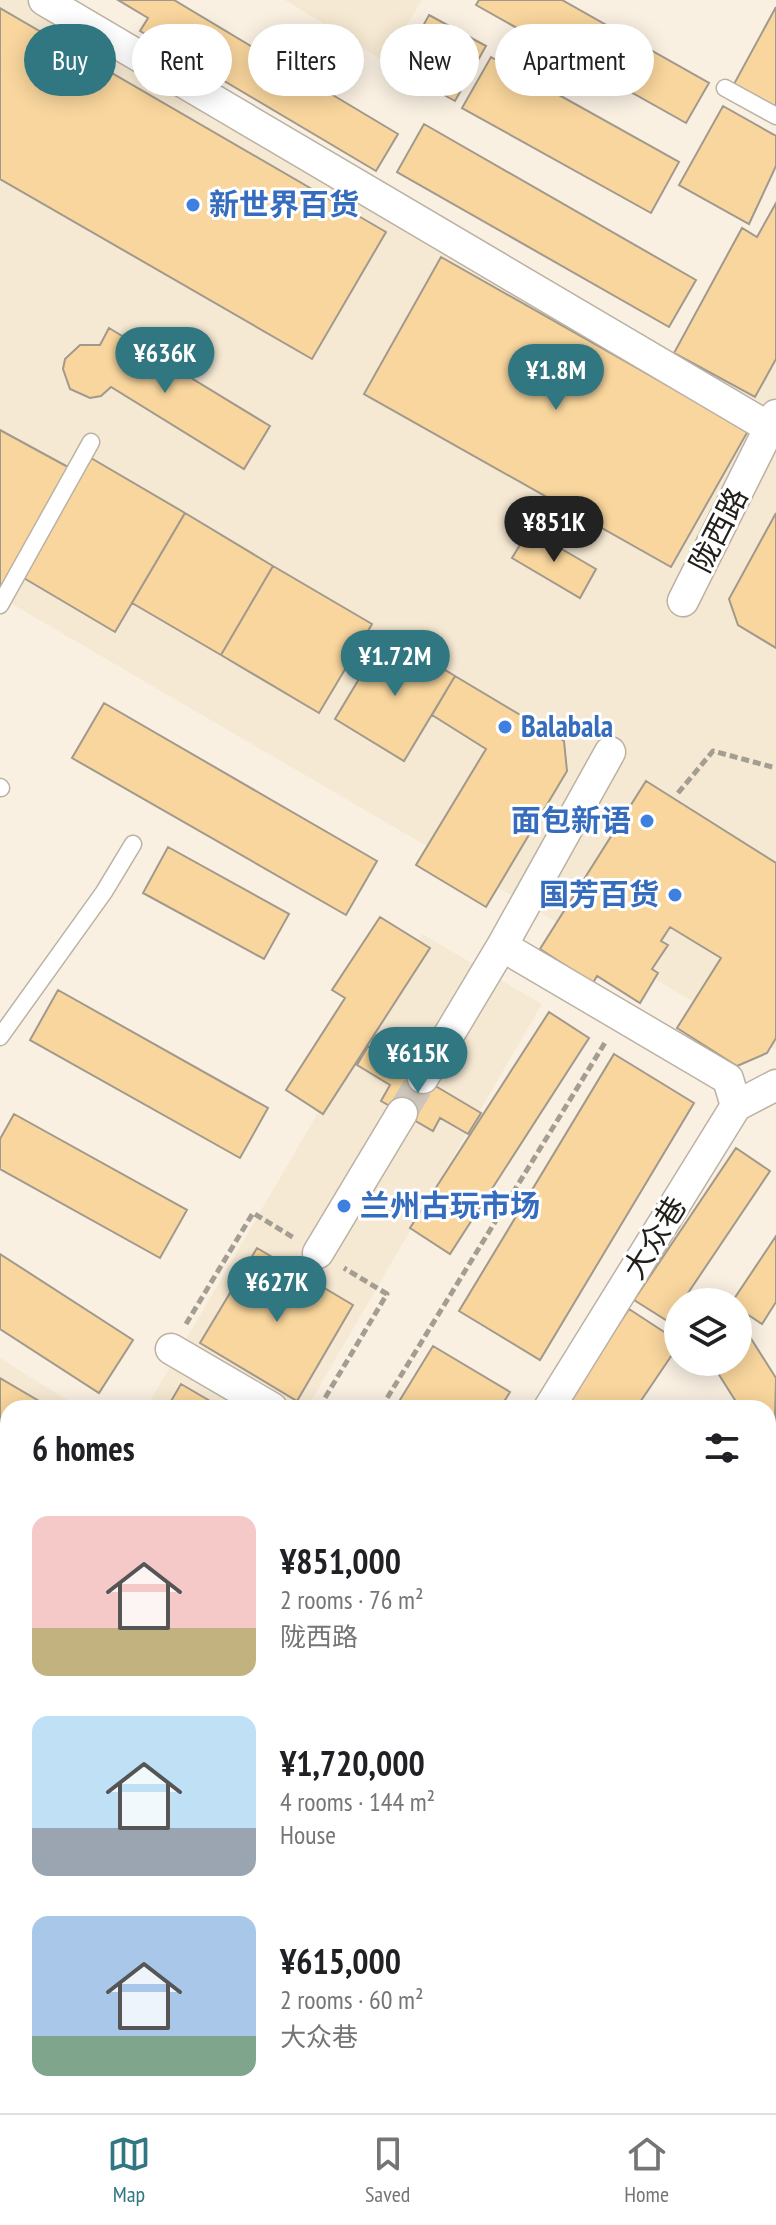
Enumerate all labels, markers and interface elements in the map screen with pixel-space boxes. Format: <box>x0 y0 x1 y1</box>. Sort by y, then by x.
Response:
chip: Buy <box>24 24 116 96</box>
chip: Rent <box>132 24 232 96</box>
chip: Filters <box>248 24 364 96</box>
chip: New <box>380 24 479 96</box>
chip: Apartment <box>495 24 654 96</box>
place label: 新世界百货 <box>209 184 359 223</box>
marker: 新世界百货 <box>184 196 202 214</box>
pin: ¥636K <box>109 327 221 395</box>
text: ¥636K <box>133 336 197 369</box>
pin: ¥1.8M <box>500 344 612 412</box>
text: ¥1.8M <box>526 353 586 386</box>
street label: 陇西路 <box>680 480 755 578</box>
pin: ¥851K <box>498 496 610 564</box>
text: ¥851K <box>522 505 586 538</box>
pin: ¥1.72M <box>330 630 460 698</box>
text: ¥1.72M <box>359 639 431 672</box>
place label: Balabala <box>521 706 613 745</box>
marker: Balabala <box>496 718 514 736</box>
place label: 面包新语 <box>511 800 631 839</box>
marker: 面包新语 <box>638 812 656 830</box>
place label: 国芳百货 <box>539 874 659 913</box>
marker: 国芳百货 <box>666 886 684 904</box>
pin: ¥615K <box>362 1027 474 1095</box>
text: ¥615K <box>386 1036 450 1069</box>
place label: 兰州古玩市场 <box>360 1185 540 1224</box>
street label: 大众巷 <box>613 1189 694 1286</box>
marker: 兰州古玩市场 <box>335 1197 353 1215</box>
pin: ¥627K <box>221 1256 333 1324</box>
text: ¥627K <box>245 1265 309 1298</box>
map controls <box>664 1288 752 1376</box>
button: layers <box>664 1288 752 1376</box>
text: 6 homes <box>32 1426 135 1470</box>
icon: filters <box>700 1426 744 1470</box>
text: ¥851,000 <box>280 1539 401 1583</box>
icon: home <box>96 1548 192 1644</box>
text: 2 rooms · 76 m² <box>280 1583 424 1616</box>
text: 陇西路 <box>280 1620 358 1653</box>
text: ¥1,720,000 <box>280 1741 425 1785</box>
icon: home <box>96 1748 192 1844</box>
text: 4 rooms · 144 m² <box>280 1785 435 1818</box>
text: House <box>280 1818 336 1851</box>
text: ¥615,000 <box>280 1939 401 1983</box>
icon: home <box>96 1948 192 2044</box>
text: 2 rooms · 60 m² <box>280 1983 424 2016</box>
text: 大众巷 <box>280 2020 358 2053</box>
tab: Map <box>107 2132 151 2208</box>
tab: Saved <box>365 2132 410 2208</box>
tab: Home <box>624 2132 669 2208</box>

